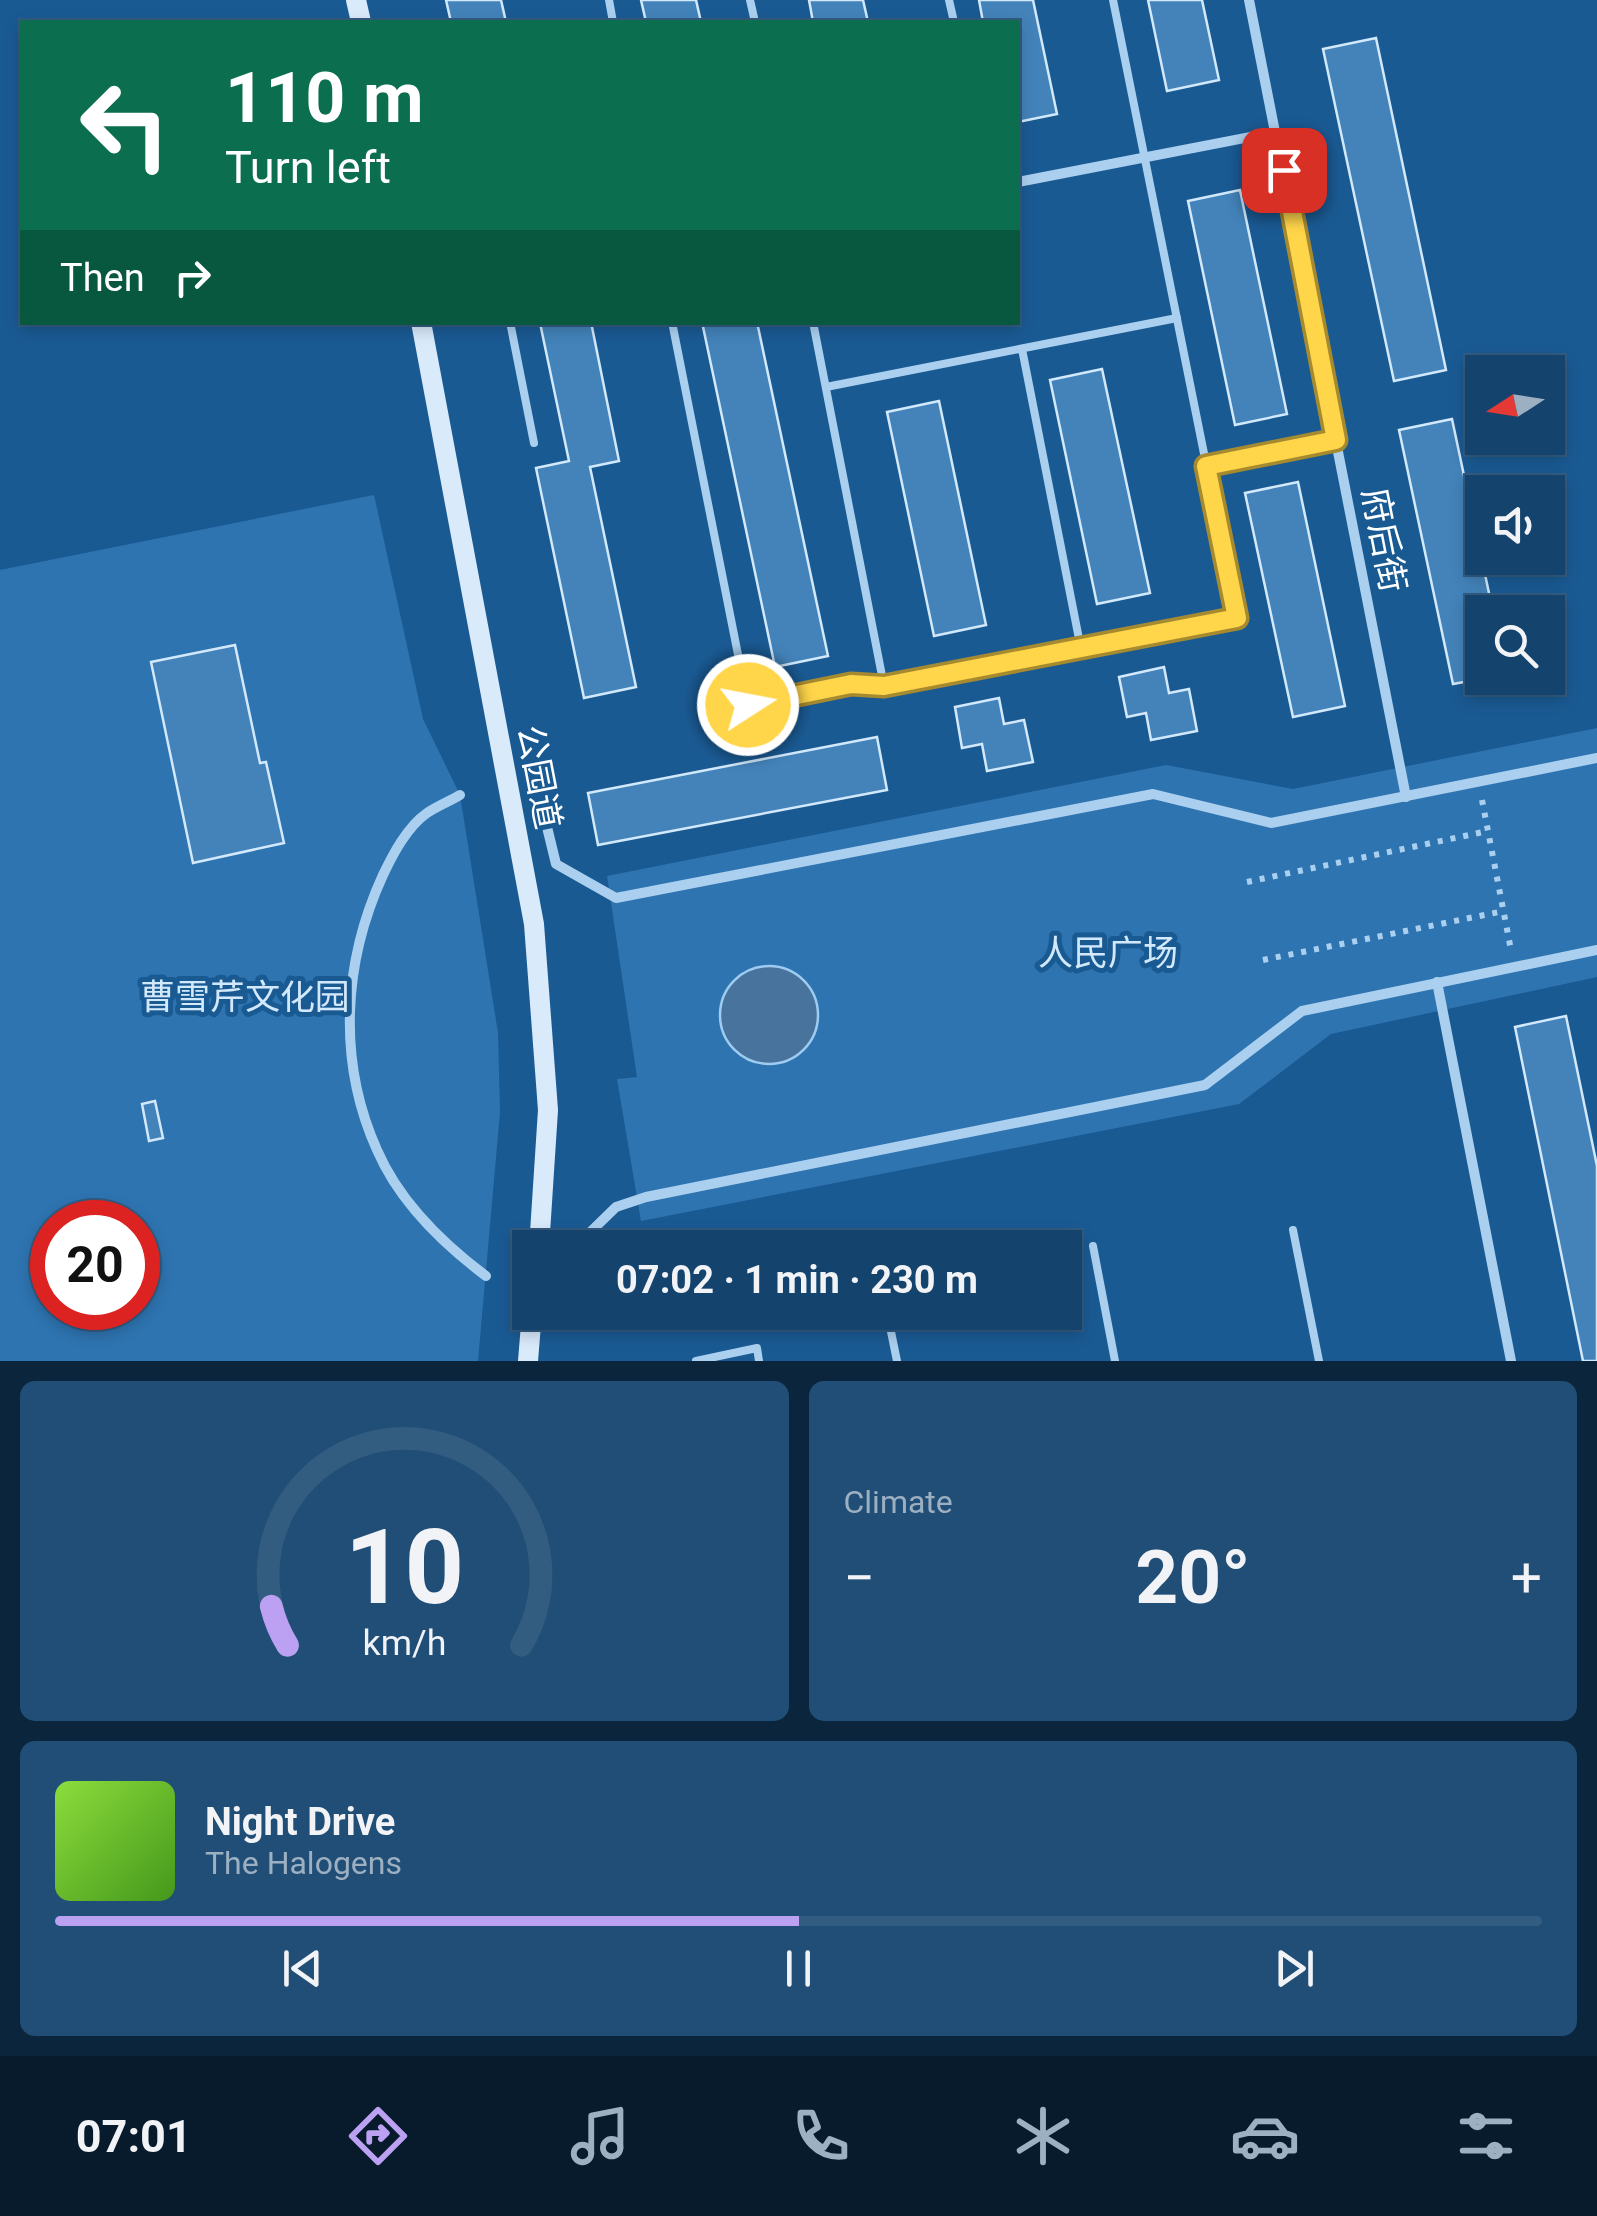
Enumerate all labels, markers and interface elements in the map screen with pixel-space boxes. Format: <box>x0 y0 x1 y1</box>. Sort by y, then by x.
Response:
text: 110 m <box>225 57 424 139</box>
icon: left <box>60 60 190 190</box>
pin <box>1242 128 1327 213</box>
text: Turn left <box>225 141 391 194</box>
icon: arrive <box>1257 143 1312 198</box>
icon: right <box>165 250 220 305</box>
text: Then <box>60 256 145 300</box>
north arrow <box>1465 355 1565 455</box>
map controls <box>1465 355 1565 695</box>
button: sound <box>1465 475 1565 575</box>
street label: 府后街 <box>1353 485 1414 596</box>
button: search <box>1465 595 1565 695</box>
position arrow <box>696 653 800 757</box>
street label: 公园道 <box>508 722 569 833</box>
park label: 人民广场 <box>1038 933 1178 974</box>
park label: 曹雪芹文化园 <box>140 977 350 1018</box>
speed limit sign: 20 <box>30 1200 160 1330</box>
text: 07:02 · 1 min · 230 m <box>616 1258 978 1302</box>
text: Climate <box>844 1483 953 1521</box>
text: 10 <box>345 1507 464 1628</box>
text: 20° <box>1135 1533 1251 1621</box>
text: − <box>844 1546 875 1610</box>
text: + <box>1511 1546 1542 1610</box>
text: km/h <box>362 1622 446 1664</box>
text: Night Drive <box>205 1800 395 1844</box>
text: The Halogens <box>205 1844 402 1882</box>
icon: previous <box>275 1941 330 1996</box>
icon: pause <box>771 1941 826 1996</box>
icon: next <box>1267 1941 1322 1996</box>
icon: directions <box>343 2101 413 2171</box>
icon: music <box>565 2101 635 2171</box>
icon: phone <box>786 2101 856 2171</box>
icon: climate <box>1008 2101 1078 2171</box>
icon: car <box>1230 2101 1300 2171</box>
icon: filters <box>1451 2101 1521 2171</box>
text: 07:01 <box>76 2110 192 2163</box>

